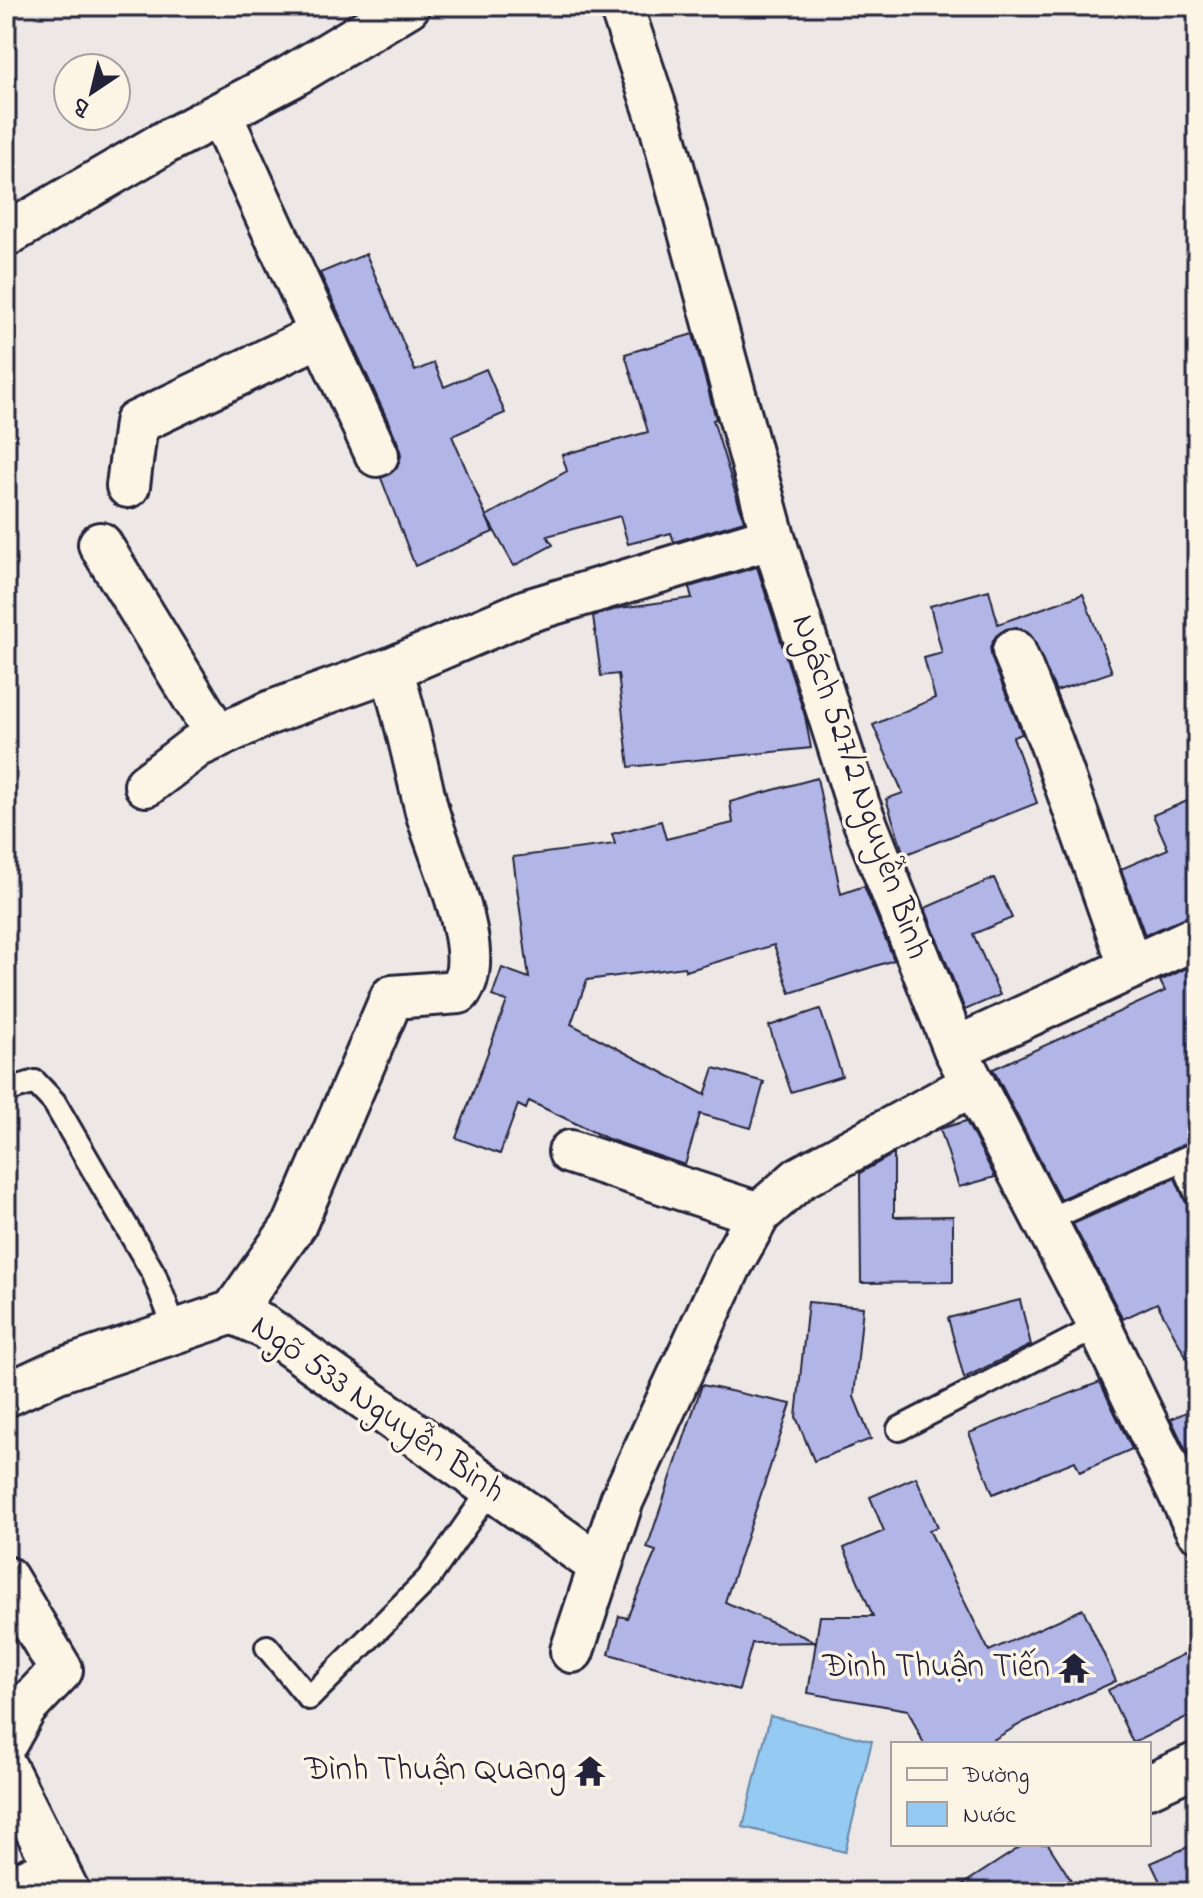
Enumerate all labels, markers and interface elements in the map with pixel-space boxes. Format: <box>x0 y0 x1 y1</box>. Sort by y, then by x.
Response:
north arrow <box>52 52 132 132</box>
text: B <box>67 88 98 124</box>
street label: Ngách 527/2 Nguyễn Bình <box>777 608 941 966</box>
street label: Ngõ 533 Nguyễn Bình <box>240 1303 514 1517</box>
place label: Đình Thuận Tiến <box>821 1643 1050 1693</box>
temple icon: Đình Thuận Tiến <box>1057 1651 1091 1685</box>
legend <box>891 1742 1151 1846</box>
place label: Đình Thuận Quang <box>303 1746 566 1796</box>
temple icon: Đình Thuận Quang <box>573 1754 607 1788</box>
text: Đường <box>962 1759 1029 1794</box>
text: Nước <box>963 1799 1016 1834</box>

